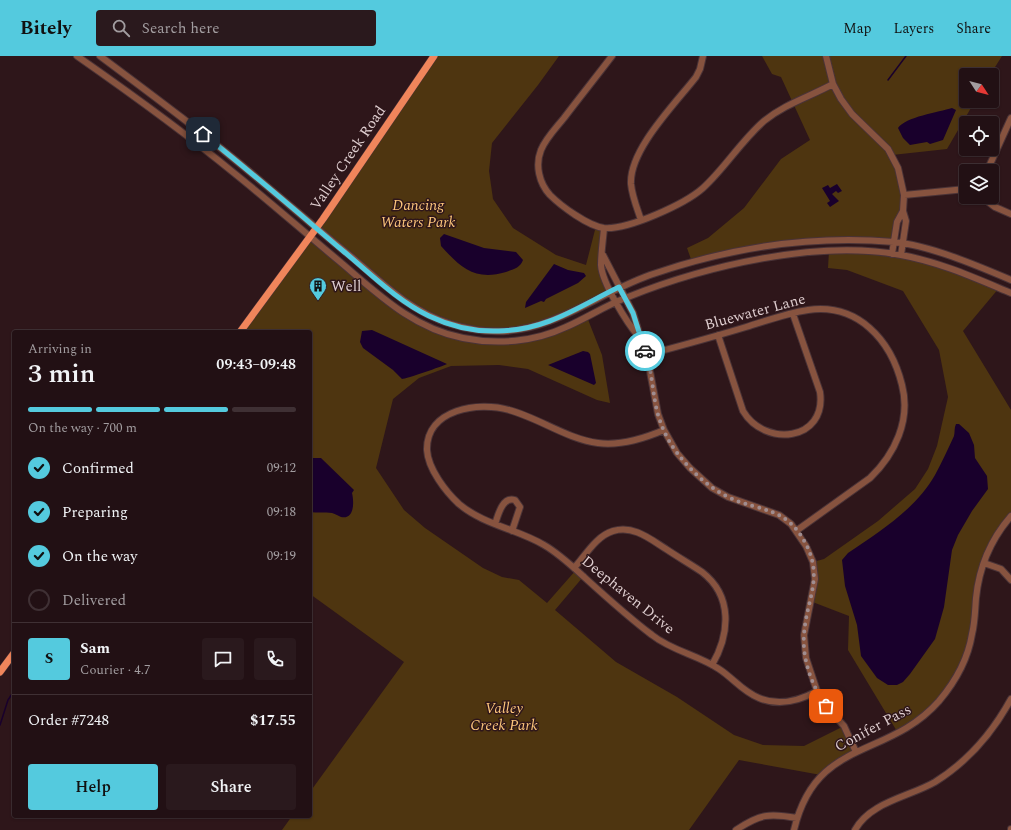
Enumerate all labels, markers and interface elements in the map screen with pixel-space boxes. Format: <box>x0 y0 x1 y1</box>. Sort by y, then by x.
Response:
search box <box>96 10 376 46</box>
text: Bitely <box>20 14 72 43</box>
icon: search <box>110 17 132 39</box>
text: Search here <box>142 17 219 40</box>
text: Map <box>843 18 872 39</box>
text: Layers <box>894 18 934 39</box>
text: Share <box>956 18 991 39</box>
north arrow <box>959 68 999 108</box>
map controls <box>959 68 999 204</box>
street label: Valley Creek Road <box>304 101 392 215</box>
button: locate <box>959 116 999 156</box>
pin <box>186 117 220 151</box>
icon: home <box>192 123 214 145</box>
button: layers <box>959 164 999 204</box>
park label: Dancing Waters Park <box>381 194 455 234</box>
place label: Well <box>331 275 362 298</box>
building icon: Well <box>308 276 328 301</box>
street label: Bluewater Lane <box>702 287 808 337</box>
courier <box>625 331 665 371</box>
text: Arriving in <box>28 339 92 359</box>
icon: car <box>634 340 656 362</box>
text: 09:43–09:48 <box>216 353 296 376</box>
text: 3 min <box>28 354 95 394</box>
text: On the way · 700 m <box>28 418 137 438</box>
icon: check <box>28 457 50 479</box>
text: Confirmed <box>62 457 134 480</box>
text: 09:12 <box>267 458 296 478</box>
icon: check <box>28 501 50 523</box>
text: Preparing <box>62 501 128 524</box>
text: 09:18 <box>267 502 296 522</box>
icon: check <box>28 545 50 567</box>
text: On the way <box>62 545 137 568</box>
text: 09:19 <box>267 546 296 566</box>
street label: Deephaven Drive <box>576 550 680 640</box>
text: Delivered <box>62 589 126 612</box>
text: Sam <box>80 637 110 660</box>
button: chat <box>202 638 244 680</box>
button: phone <box>254 638 296 680</box>
text: S <box>45 647 53 670</box>
text: Courier · 4.7 <box>80 660 150 680</box>
pin <box>809 689 843 723</box>
icon: bag <box>815 695 837 717</box>
park label: Valley Creek Park <box>470 697 538 737</box>
street label: Conifer Pass <box>831 698 915 758</box>
text: Order #7248 <box>28 709 109 732</box>
text: $17.55 <box>250 709 296 732</box>
button: Help <box>28 764 158 810</box>
button: Share <box>166 764 296 810</box>

